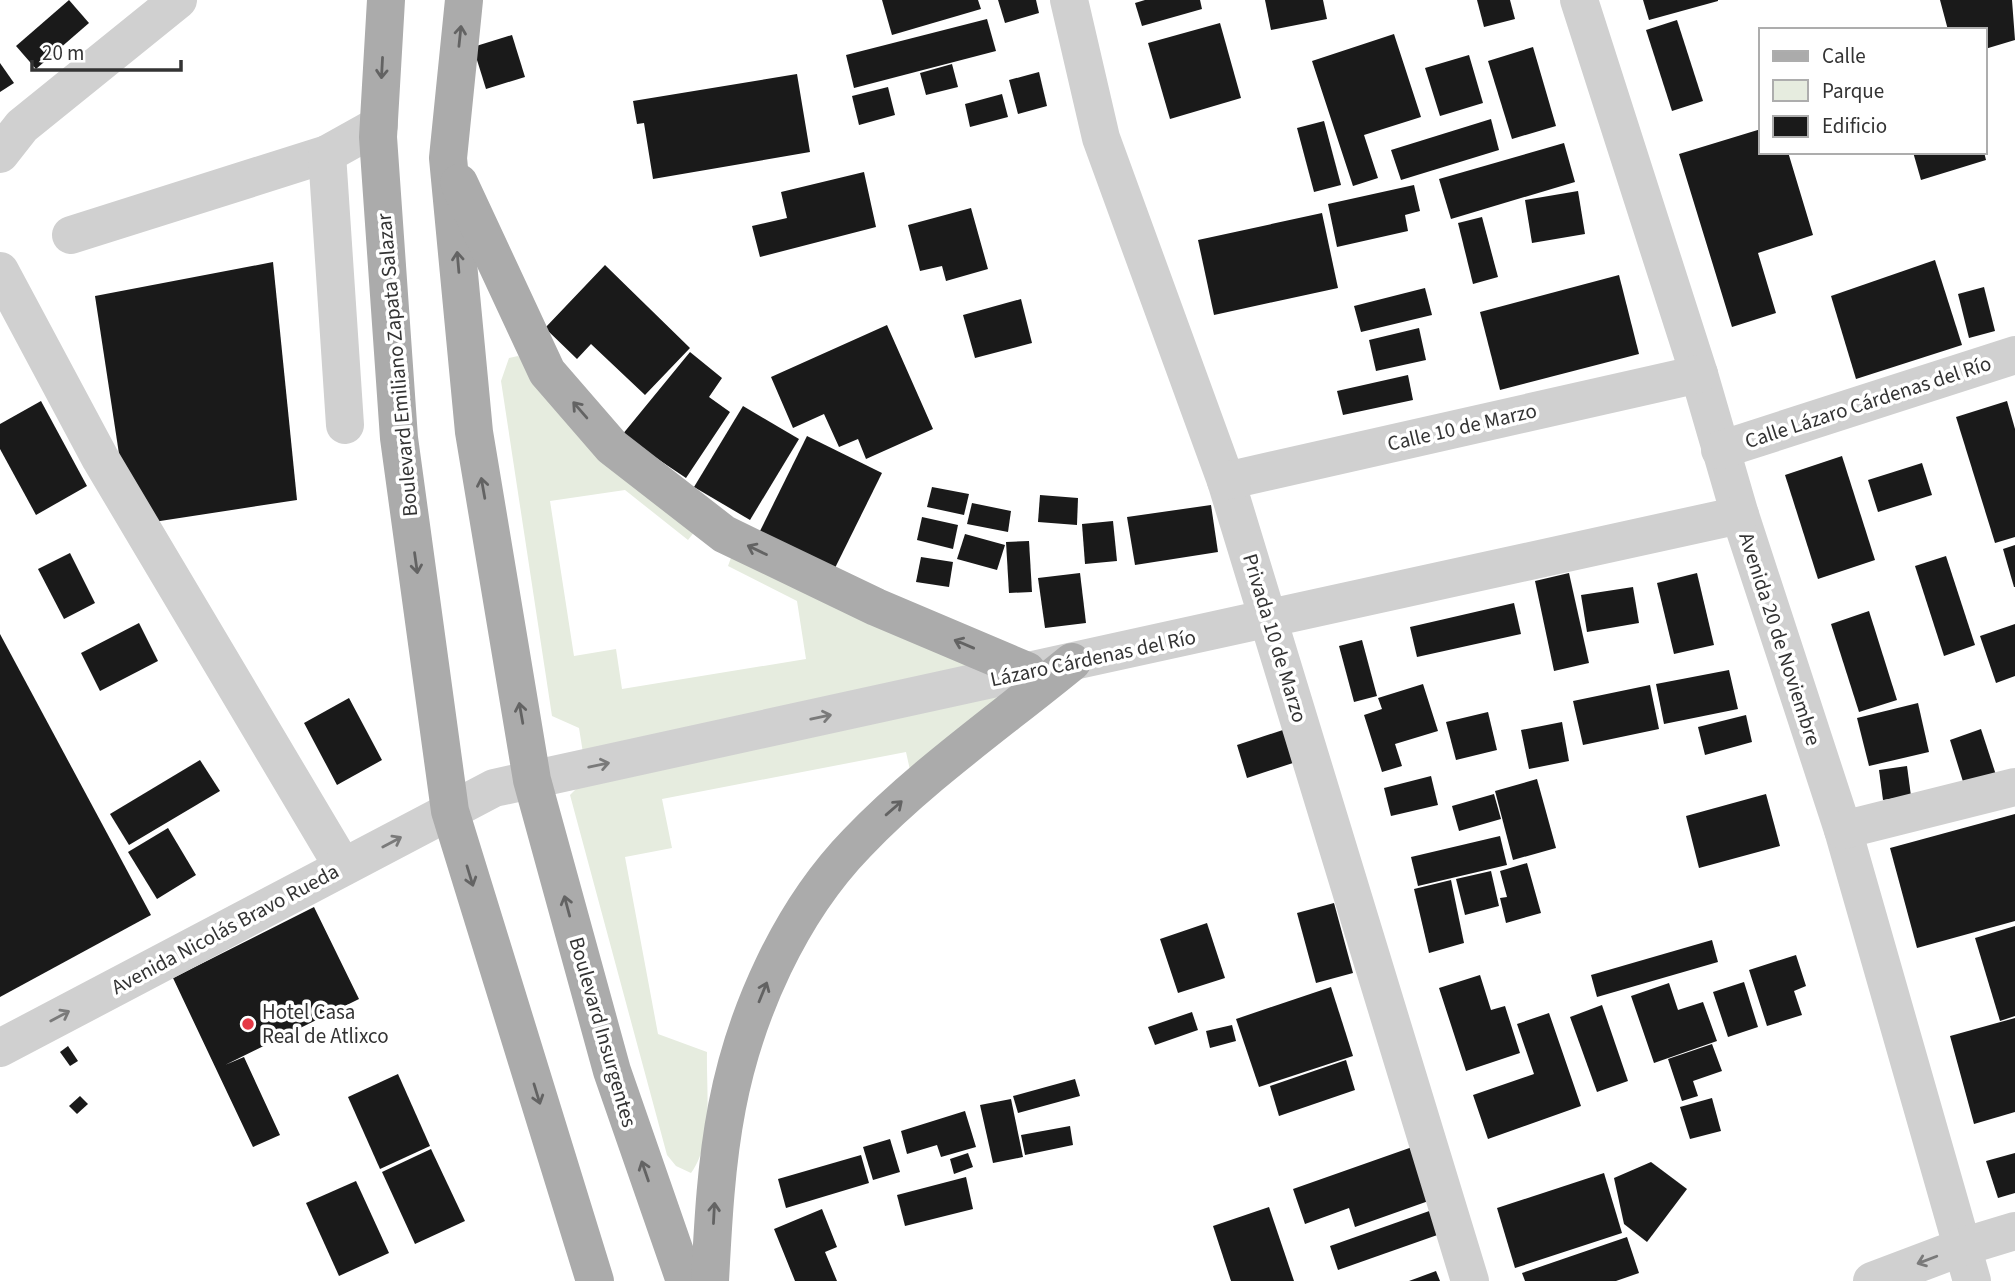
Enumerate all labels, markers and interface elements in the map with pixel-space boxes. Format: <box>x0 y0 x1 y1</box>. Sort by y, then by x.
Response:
one-way arrow <box>454 25 467 48</box>
scale bar <box>32 28 180 72</box>
legend <box>1759 28 1987 154</box>
text: 20 m <box>42 38 84 68</box>
text: Calle <box>1822 41 1866 71</box>
one-way arrow <box>376 56 389 79</box>
text: Parque <box>1822 76 1884 106</box>
text: Edificio <box>1822 111 1887 141</box>
street label: Boulevard Emiliano Zapata Salazar <box>369 211 425 518</box>
one-way arrow <box>451 252 464 274</box>
street label: Calle Lázaro Cárdenas del Río <box>1741 348 1995 456</box>
street label: Calle 10 de Marzo <box>1384 395 1540 459</box>
one-way arrow <box>572 401 588 419</box>
one-way arrow <box>476 477 489 500</box>
street label: Avenida 20 de Noviembre <box>1731 528 1829 750</box>
one-way arrow <box>747 543 768 556</box>
street label: Privada 10 de Marzo <box>1235 550 1315 726</box>
one-way arrow <box>410 551 423 574</box>
street label: Lázaro Cárdenas del Río <box>987 622 1199 694</box>
one-way arrow <box>954 637 975 650</box>
one-way arrow <box>514 702 527 725</box>
one-way arrow <box>809 709 832 723</box>
one-way arrow <box>587 758 610 772</box>
one-way arrow <box>885 800 903 816</box>
one-way arrow <box>381 834 402 848</box>
street label: Avenida Nicolás Bravo Rueda <box>106 856 344 1002</box>
one-way arrow <box>465 865 477 887</box>
one-way arrow <box>559 895 572 917</box>
street label: Boulevard Insurgentes <box>562 933 645 1131</box>
one-way arrow <box>758 982 771 1003</box>
place label: Hotel Casa Real de Atlixco <box>262 997 389 1051</box>
one-way arrow <box>50 1009 70 1023</box>
marker: Hotel Casa Real de Atlixco <box>240 1016 256 1032</box>
one-way arrow <box>532 1082 544 1104</box>
one-way arrow <box>637 1160 650 1182</box>
one-way arrow <box>707 1202 720 1225</box>
one-way arrow <box>1917 1255 1938 1267</box>

